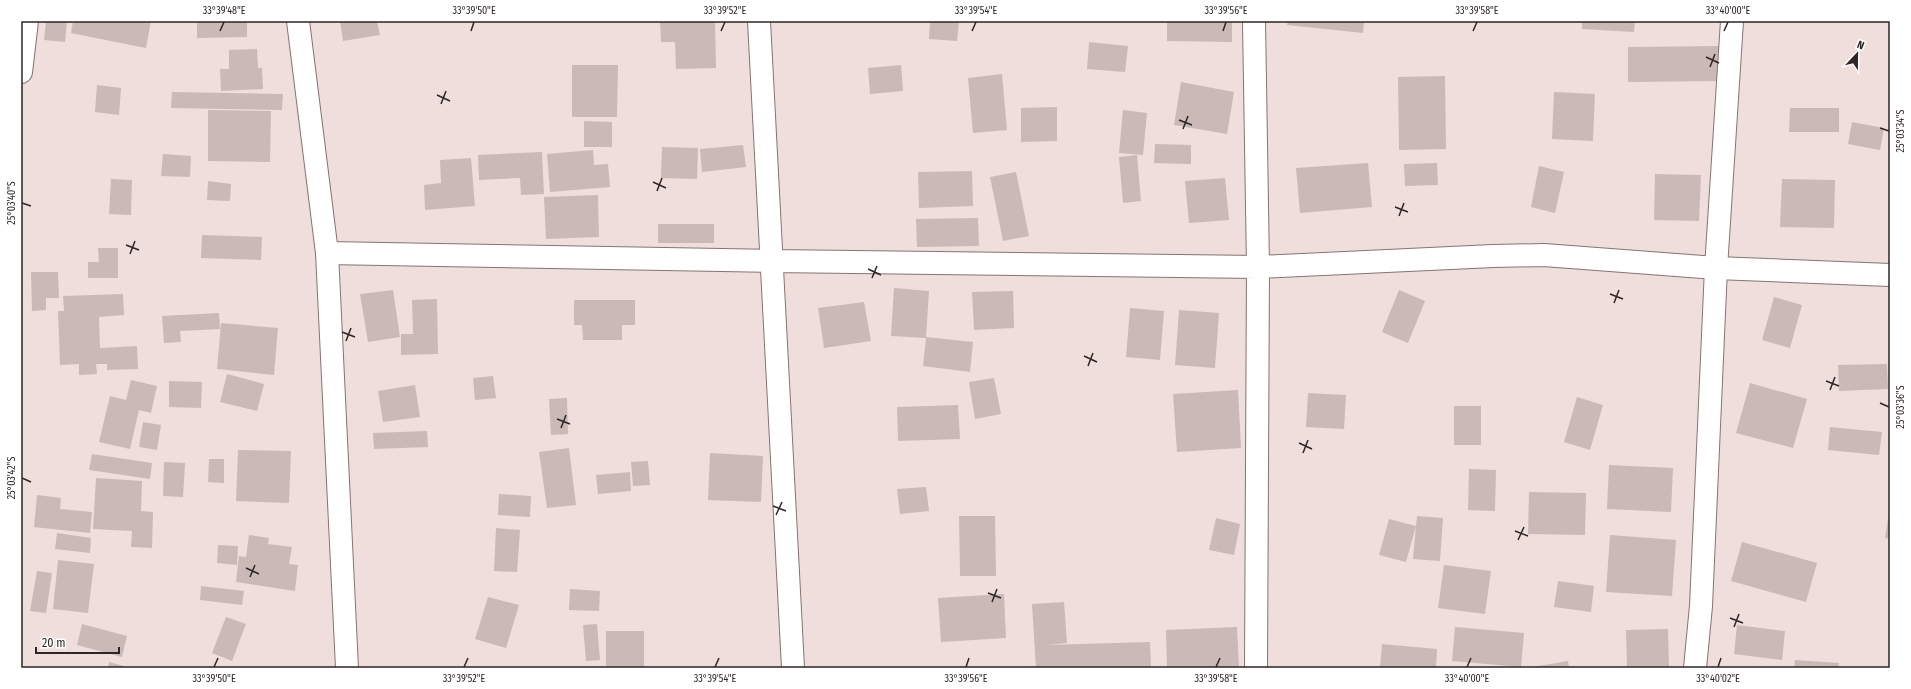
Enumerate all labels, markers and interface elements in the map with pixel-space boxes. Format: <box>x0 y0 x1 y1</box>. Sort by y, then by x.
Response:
text: 33°39'48"E <box>203 5 246 17</box>
text: 33°39'50"E <box>452 5 496 17</box>
text: 33°39'52"E <box>704 5 746 17</box>
text: 33°39'54"E <box>955 5 998 17</box>
text: 33°39'56"E <box>1205 5 1248 17</box>
text: 33°39'58"E <box>1456 5 1499 17</box>
text: 33°40'00"E <box>1706 5 1750 17</box>
north arrow <box>1837 34 1877 74</box>
text: N <box>1855 38 1866 52</box>
text: 25°03'34"S <box>1895 110 1907 152</box>
text: 25°03'40"S <box>6 181 18 225</box>
text: 25°03'36"S <box>1895 385 1907 429</box>
text: 25°03'42"S <box>6 457 18 499</box>
scale bar <box>36 629 119 655</box>
text: 20 m <box>42 636 66 650</box>
text: 33°39'50"E <box>192 673 236 685</box>
text: 33°39'52"E <box>443 673 485 685</box>
text: 33°39'54"E <box>694 673 737 685</box>
text: 33°39'56"E <box>945 673 988 685</box>
text: 33°39'58"E <box>1195 673 1238 685</box>
text: 33°40'00"E <box>1445 673 1489 685</box>
text: 33°40'02"E <box>1696 673 1740 685</box>

